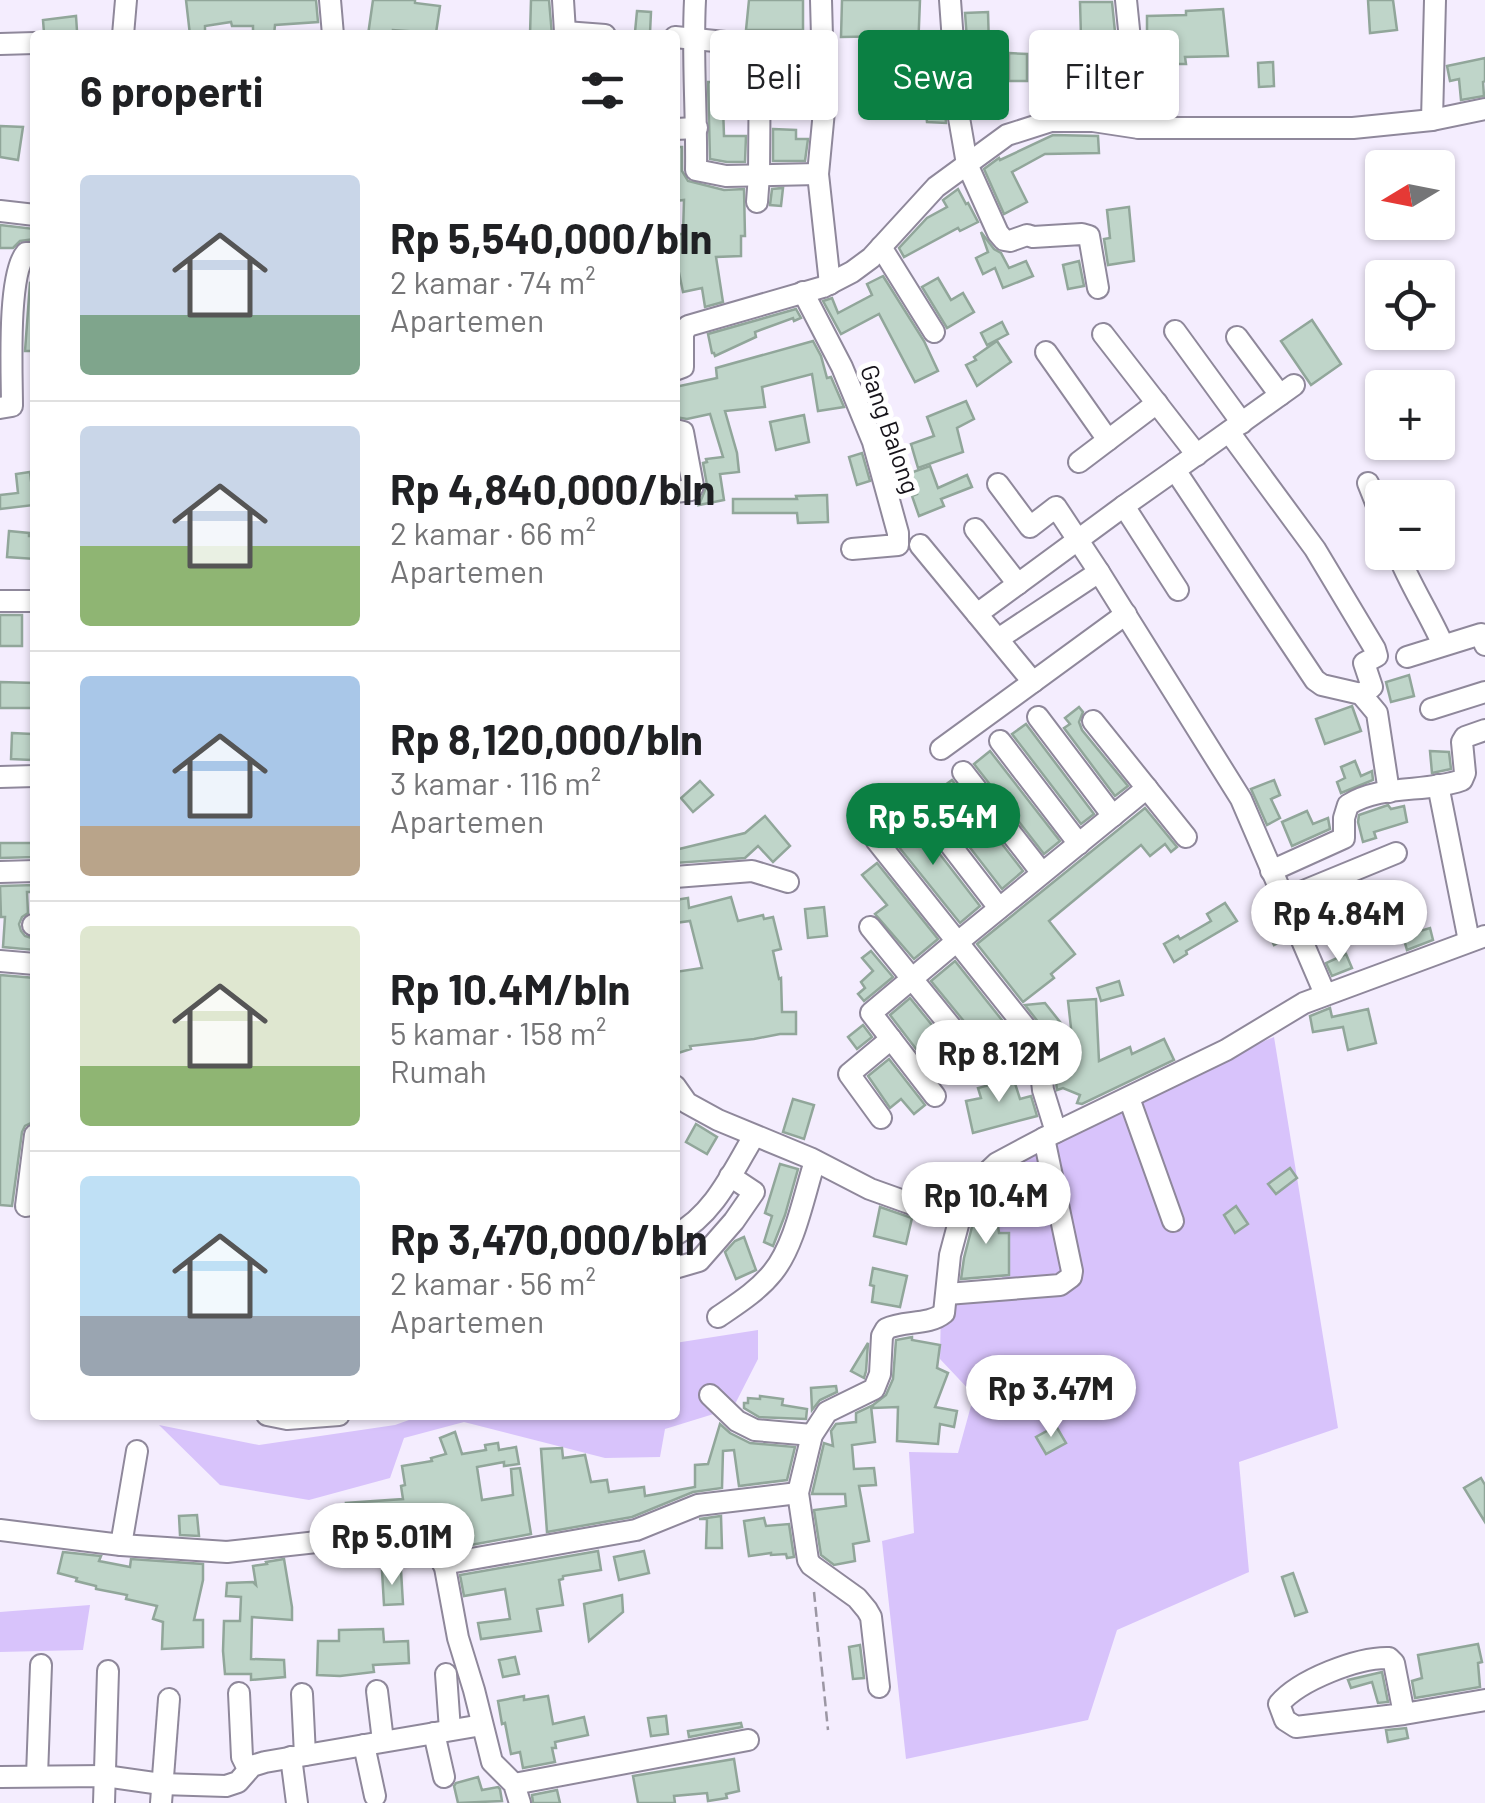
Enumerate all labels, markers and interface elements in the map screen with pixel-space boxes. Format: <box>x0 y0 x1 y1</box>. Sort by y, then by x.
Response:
chip: Beli <box>710 30 838 120</box>
chip: Sewa <box>858 30 1009 120</box>
chip: Filter <box>1029 30 1179 120</box>
icon: filters <box>575 63 630 118</box>
text: 6 properti <box>80 65 263 115</box>
north arrow <box>1365 150 1455 240</box>
map controls <box>1365 150 1455 570</box>
text: Rp 5,540,000/bln <box>390 212 713 262</box>
icon: home <box>160 215 280 335</box>
button: locate <box>1365 260 1455 350</box>
text: 2 kamar · 74 m² <box>390 262 596 300</box>
text: Apartemen <box>390 300 544 338</box>
street label: Gang Balong <box>855 360 927 497</box>
button: + <box>1365 370 1455 460</box>
text: Rp 4,840,000/bln <box>390 463 715 513</box>
icon: home <box>160 466 280 586</box>
button: − <box>1365 480 1455 570</box>
text: 2 kamar · 66 m² <box>390 513 596 551</box>
text: Apartemen <box>390 551 544 589</box>
text: Rp 8,120,000/bln <box>390 713 703 763</box>
icon: home <box>160 716 280 836</box>
text: 3 kamar · 116 m² <box>390 763 601 801</box>
pin: Rp 5.54M <box>830 783 1036 868</box>
text: Rp 5.54M <box>868 796 998 834</box>
text: Apartemen <box>390 801 544 839</box>
pin: Rp 4.84M <box>1236 880 1442 965</box>
text: Rp 4.84M <box>1273 893 1405 931</box>
text: Rp 10.4M/bln <box>390 963 631 1013</box>
icon: home <box>160 966 280 1086</box>
text: 5 kamar · 158 m² <box>390 1013 607 1051</box>
pin: Rp 8.12M <box>896 1020 1102 1105</box>
text: Rp 8.12M <box>938 1033 1060 1071</box>
text: Rumah <box>390 1051 487 1089</box>
pin: Rp 10.4M <box>883 1162 1089 1247</box>
text: Rp 10.4M <box>924 1175 1048 1213</box>
text: Rp 3,470,000/bln <box>390 1213 708 1263</box>
icon: home <box>160 1216 280 1336</box>
text: 2 kamar · 56 m² <box>390 1263 596 1301</box>
text: Apartemen <box>390 1301 544 1339</box>
pin: Rp 3.47M <box>948 1355 1154 1440</box>
text: Rp 3.47M <box>988 1368 1114 1406</box>
pin: Rp 5.01M <box>289 1503 495 1588</box>
text: Rp 5.01M <box>331 1516 453 1554</box>

